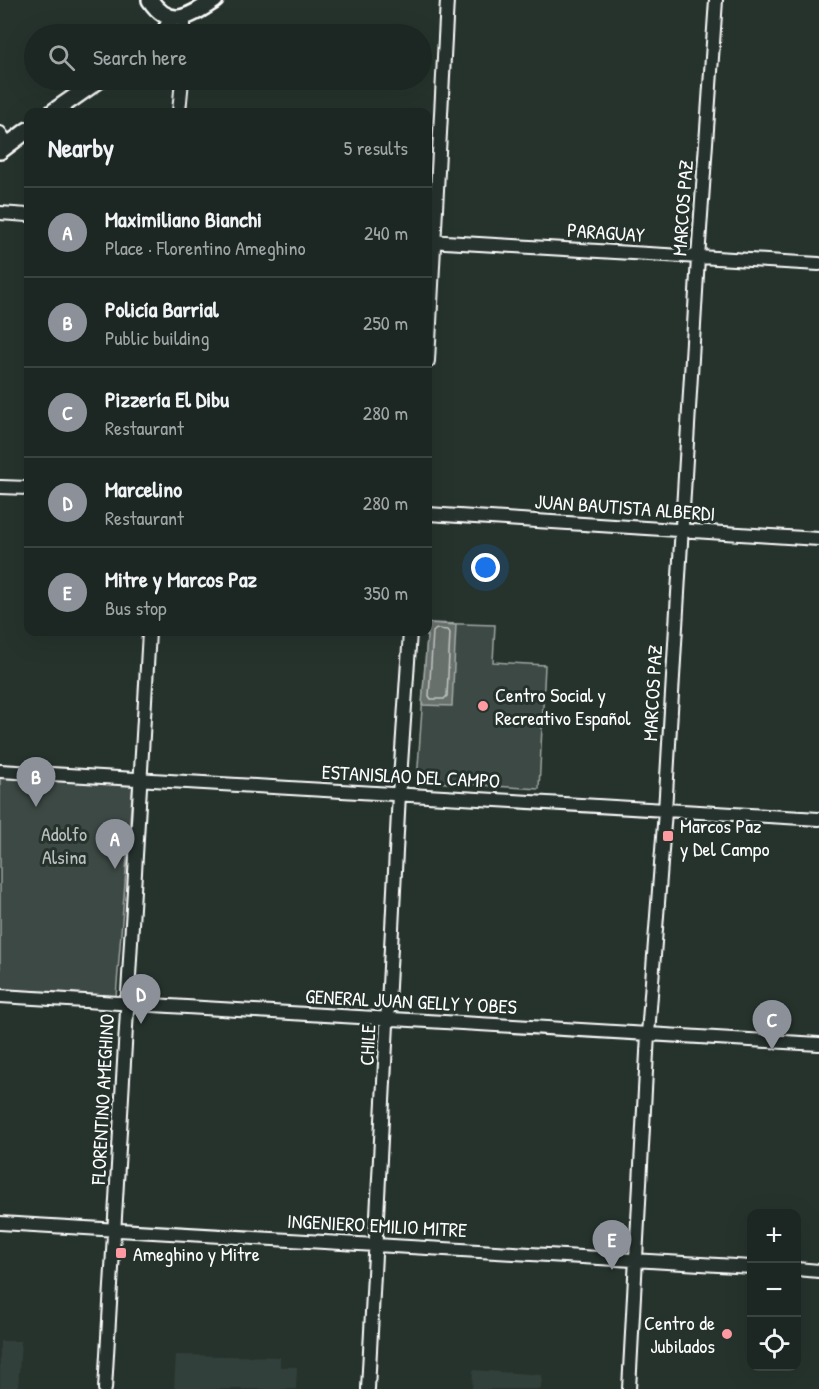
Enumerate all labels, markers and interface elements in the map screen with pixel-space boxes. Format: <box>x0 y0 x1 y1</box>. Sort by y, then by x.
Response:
search box <box>24 24 432 90</box>
icon: search <box>45 41 78 74</box>
text: Search here <box>93 42 187 72</box>
text: Nearby <box>48 130 114 165</box>
text: 5 results <box>344 134 408 161</box>
street label: MARCOS PAZ <box>665 159 699 257</box>
text: Maximiliano Bianchi <box>105 204 262 234</box>
street label: PARAGUAY <box>566 216 646 248</box>
text: A <box>63 219 72 246</box>
text: 240 m <box>364 219 408 246</box>
text: Place · Florentino Ameghino <box>105 234 306 261</box>
text: Policía Barrial <box>105 294 219 324</box>
text: B <box>62 309 73 336</box>
text: 250 m <box>363 309 408 336</box>
text: Public building <box>105 324 209 351</box>
text: Pizzería El Dibu <box>105 384 229 414</box>
text: C <box>62 399 73 426</box>
text: 280 m <box>363 399 408 426</box>
text: Restaurant <box>105 414 184 441</box>
text: Marcelino <box>105 474 182 504</box>
street label: JUAN BAUTISTA ALBERDI <box>534 487 716 527</box>
text: D <box>63 489 72 516</box>
text: 280 m <box>363 489 408 516</box>
text: Restaurant <box>105 504 184 531</box>
your location <box>471 553 500 582</box>
text: Mitre y Marcos Paz <box>105 564 257 594</box>
text: E <box>63 579 72 606</box>
text: 350 m <box>363 579 408 606</box>
text: Bus stop <box>105 594 167 621</box>
street label: MARCOS PAZ <box>636 644 668 742</box>
place label: Centro Social y Recreativo Español <box>495 681 631 731</box>
marker: Centro Social y Recreativo Español <box>476 699 490 713</box>
pin: B <box>16 758 56 807</box>
street label: ESTANISLAO DEL CAMPO <box>321 758 501 794</box>
place label: Marcos Paz y Del Campo <box>680 812 769 862</box>
park label: Adolfo Alsina <box>41 820 87 870</box>
pin: A <box>96 820 134 869</box>
marker: Marcos Paz y Del Campo <box>661 829 675 843</box>
pin: D <box>122 974 160 1024</box>
street label: GENERAL JUAN GELLY Y OBES <box>305 982 517 1020</box>
pin: C <box>752 1000 792 1050</box>
street label: FLORENTINO AMEGHINO <box>84 1013 120 1186</box>
street label: CHILE <box>352 1024 382 1066</box>
street label: INGENIERO EMILIO MITRE <box>286 1207 468 1243</box>
map controls <box>747 1209 801 1371</box>
button: + <box>747 1209 801 1263</box>
pin: E <box>592 1220 632 1270</box>
place label: Ameghino y Mitre <box>133 1240 260 1267</box>
marker: Ameghino y Mitre <box>114 1246 128 1260</box>
button: − <box>747 1263 801 1317</box>
place label: Centro de Jubilados <box>644 1309 715 1359</box>
button: locate <box>747 1317 801 1371</box>
marker: Centro de Jubilados <box>720 1327 734 1341</box>

